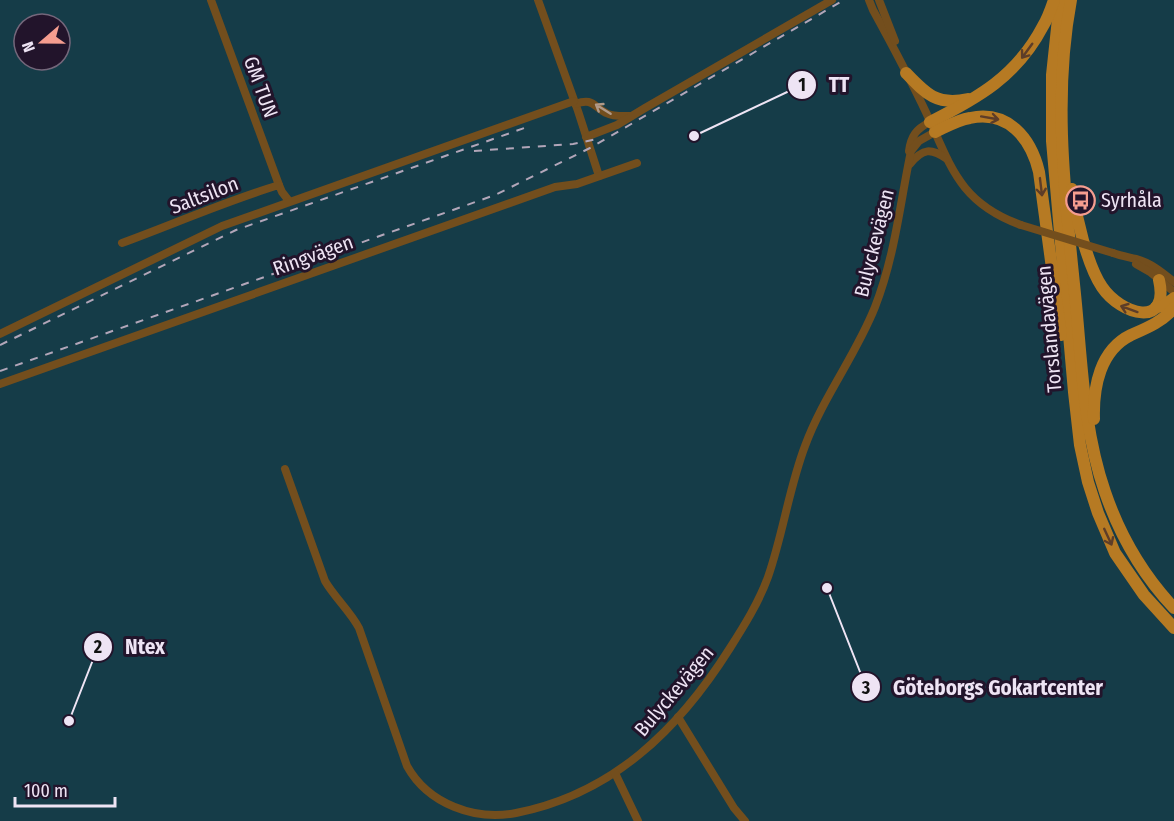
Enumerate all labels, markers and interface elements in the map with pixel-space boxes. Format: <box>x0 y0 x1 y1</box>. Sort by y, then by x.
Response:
north arrow <box>12 12 72 72</box>
text: N <box>18 39 39 55</box>
one-way arrow <box>1020 43 1033 59</box>
street label: GM TUN <box>239 53 283 121</box>
callout: TT <box>787 65 862 104</box>
text: TT <box>829 72 850 98</box>
text: 1 <box>798 74 806 96</box>
one-way arrow <box>595 102 612 114</box>
one-way arrow <box>980 113 999 124</box>
street label: Saltsilon <box>166 171 242 219</box>
one-way arrow <box>1036 177 1047 197</box>
bus stop icon: Syrhåla <box>1064 184 1096 216</box>
street label: Bulyckevägen <box>849 186 899 300</box>
place label: Syrhåla <box>1101 188 1162 212</box>
street label: Ringvägen <box>270 229 356 281</box>
street label: Torslandavägen <box>1031 265 1067 393</box>
one-way arrow <box>1120 302 1138 313</box>
one-way arrow <box>1103 528 1114 546</box>
callout: Ntex <box>83 627 177 666</box>
text: Ntex <box>125 634 166 660</box>
text: 2 <box>93 636 102 658</box>
street label: Bulyckevägen <box>629 641 719 741</box>
callout: Göteborgs Gokartcenter <box>851 668 1115 707</box>
text: Göteborgs Gokartcenter <box>893 675 1103 701</box>
text: 3 <box>861 677 871 699</box>
scale bar <box>15 770 116 808</box>
text: 100 m <box>24 780 68 802</box>

